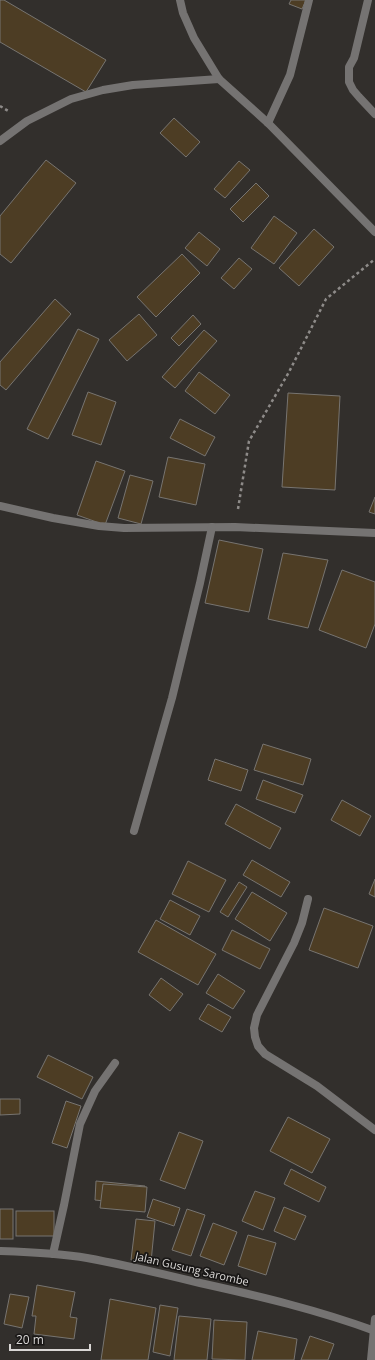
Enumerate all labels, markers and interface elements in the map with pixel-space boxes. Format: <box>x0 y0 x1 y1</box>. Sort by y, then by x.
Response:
street label: Jalan Gusung Sarombe <box>133 1248 250 1289</box>
scale bar <box>10 1326 90 1352</box>
text: 20 m <box>16 1331 44 1348</box>

